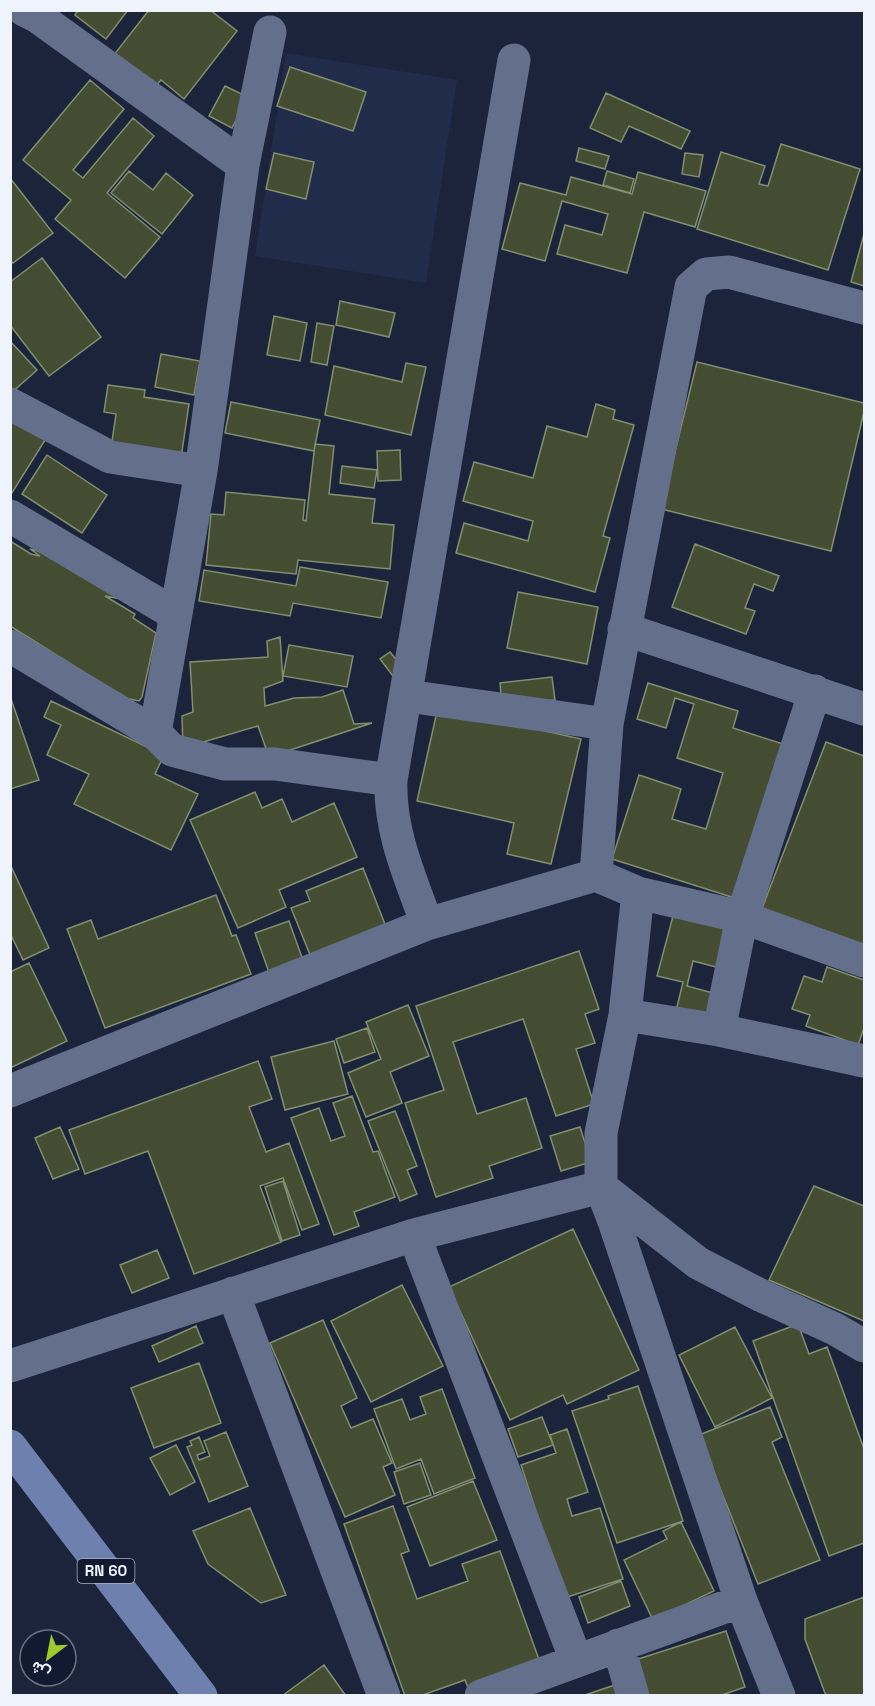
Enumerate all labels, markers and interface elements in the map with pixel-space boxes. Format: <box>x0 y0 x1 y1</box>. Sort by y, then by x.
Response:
road number: RN 60 <box>78 1559 134 1583</box>
north arrow <box>18 1628 78 1688</box>
text: ش <box>27 1656 54 1684</box>

